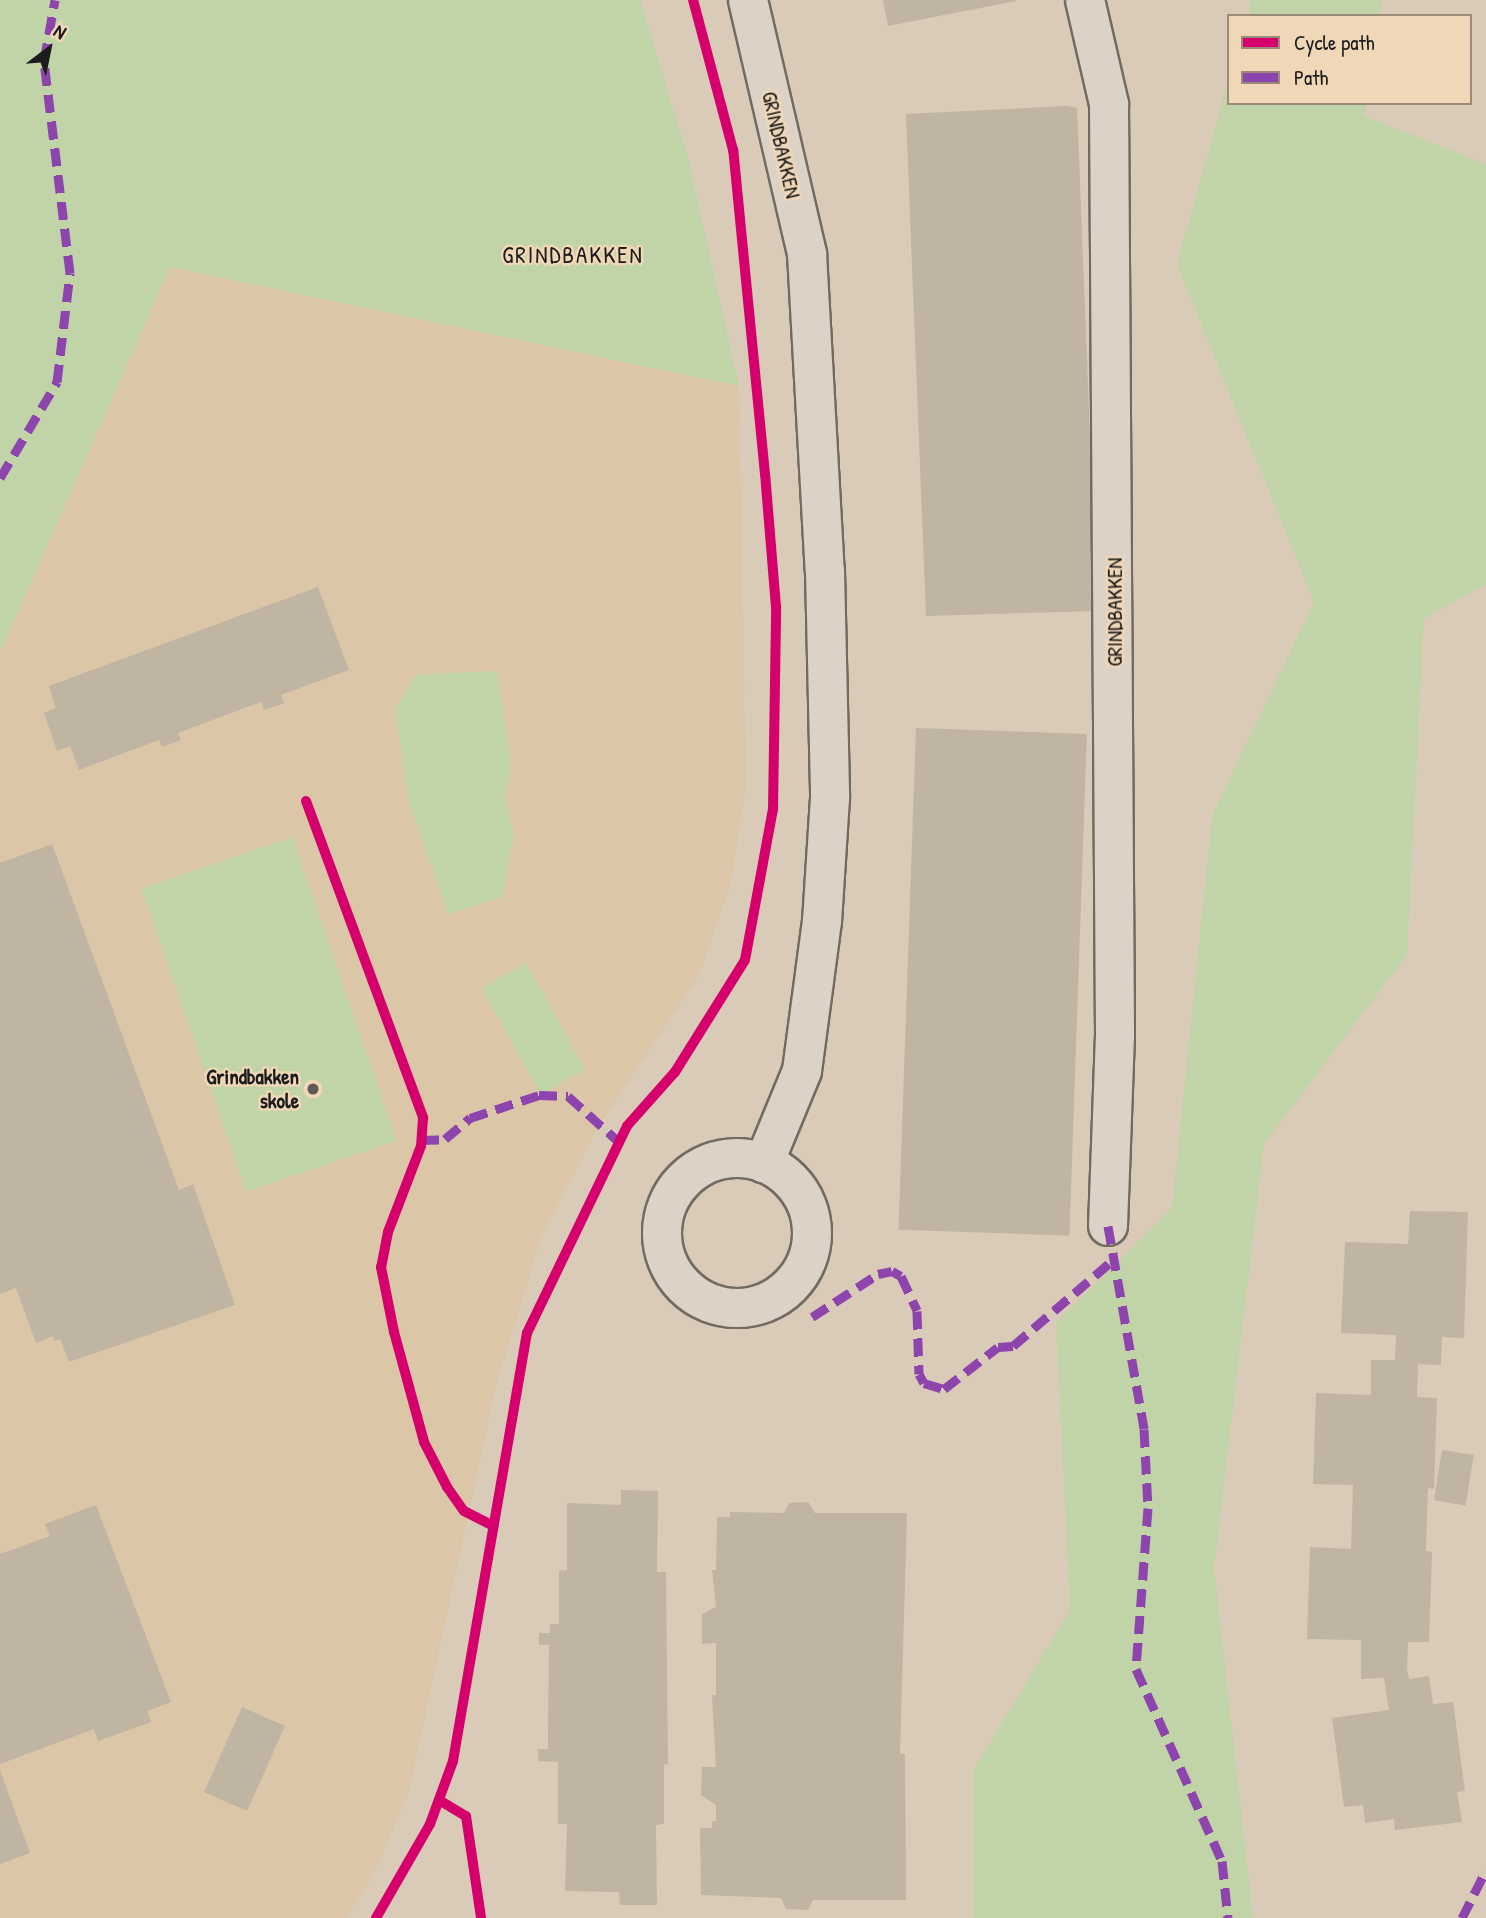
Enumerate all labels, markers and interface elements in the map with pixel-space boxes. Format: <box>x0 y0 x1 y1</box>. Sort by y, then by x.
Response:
north arrow <box>14 14 84 84</box>
legend <box>1227 14 1472 105</box>
text: N <box>49 17 71 45</box>
text: Cycle path <box>1294 28 1375 57</box>
text: Path <box>1294 63 1328 92</box>
street label: GRINDBAKKEN <box>756 89 806 201</box>
district label: GRINDBAKKEN <box>504 241 642 269</box>
street label: GRINDBAKKEN <box>1102 557 1128 667</box>
place label: Grindbakken skole <box>206 1064 299 1114</box>
marker: Grindbakken skole <box>305 1081 321 1097</box>

